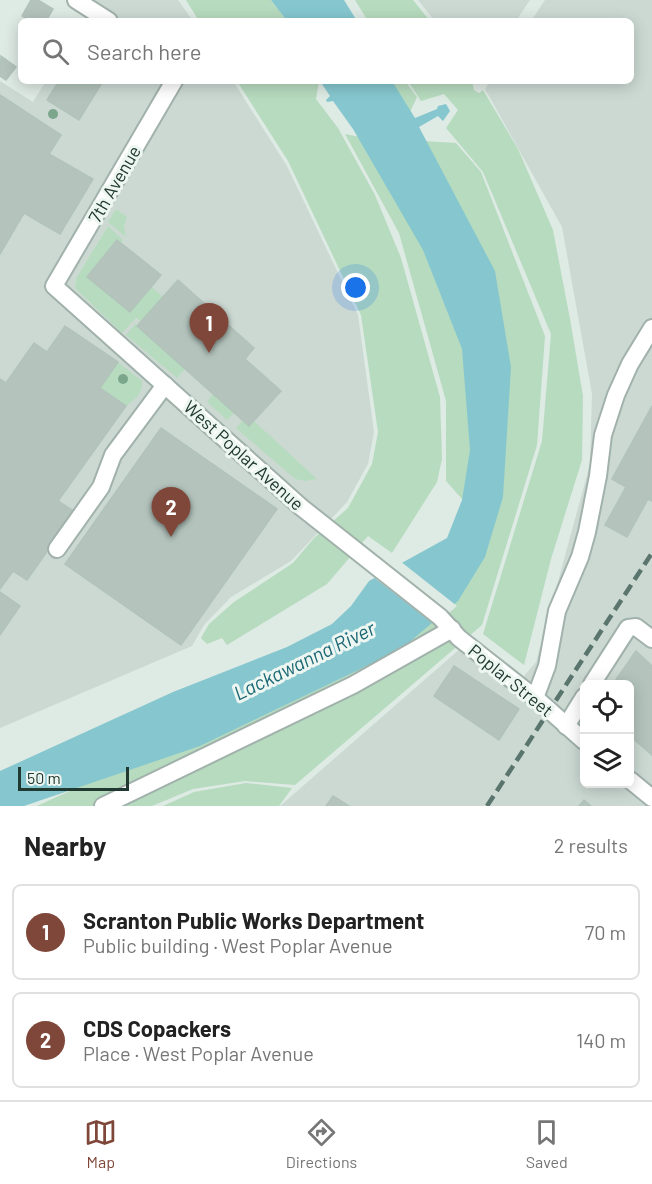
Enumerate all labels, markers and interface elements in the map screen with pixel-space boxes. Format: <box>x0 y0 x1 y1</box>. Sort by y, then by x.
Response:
search box <box>18 18 634 84</box>
icon: search <box>39 35 72 68</box>
text: Search here <box>87 38 201 64</box>
street label: 7th Avenue <box>83 141 145 227</box>
your location <box>341 273 370 302</box>
pin: 1 <box>190 304 228 353</box>
street label: West Poplar Avenue <box>179 395 309 515</box>
pin: 2 <box>152 488 190 537</box>
water label: Lackawanna River <box>229 615 379 705</box>
street label: Poplar Street <box>464 639 558 721</box>
map controls <box>580 680 634 788</box>
button: locate <box>580 680 634 734</box>
button: layers <box>580 734 634 788</box>
scale bar <box>18 764 129 792</box>
text: 50 m <box>27 768 61 787</box>
text: Nearby <box>24 830 106 861</box>
text: 2 results <box>554 833 628 857</box>
text: Scranton Public Works Department <box>83 907 424 933</box>
text: 1 <box>42 920 49 944</box>
text: 70 m <box>585 920 626 944</box>
text: Public building · West Poplar Avenue <box>83 933 393 957</box>
text: CDS Copackers <box>83 1015 231 1041</box>
text: 2 <box>40 1028 51 1052</box>
text: 140 m <box>576 1028 626 1052</box>
text: Place · West Poplar Avenue <box>83 1041 314 1065</box>
tab: Map <box>84 1116 117 1171</box>
tab: Directions <box>286 1116 357 1171</box>
tab: Saved <box>526 1116 568 1171</box>

